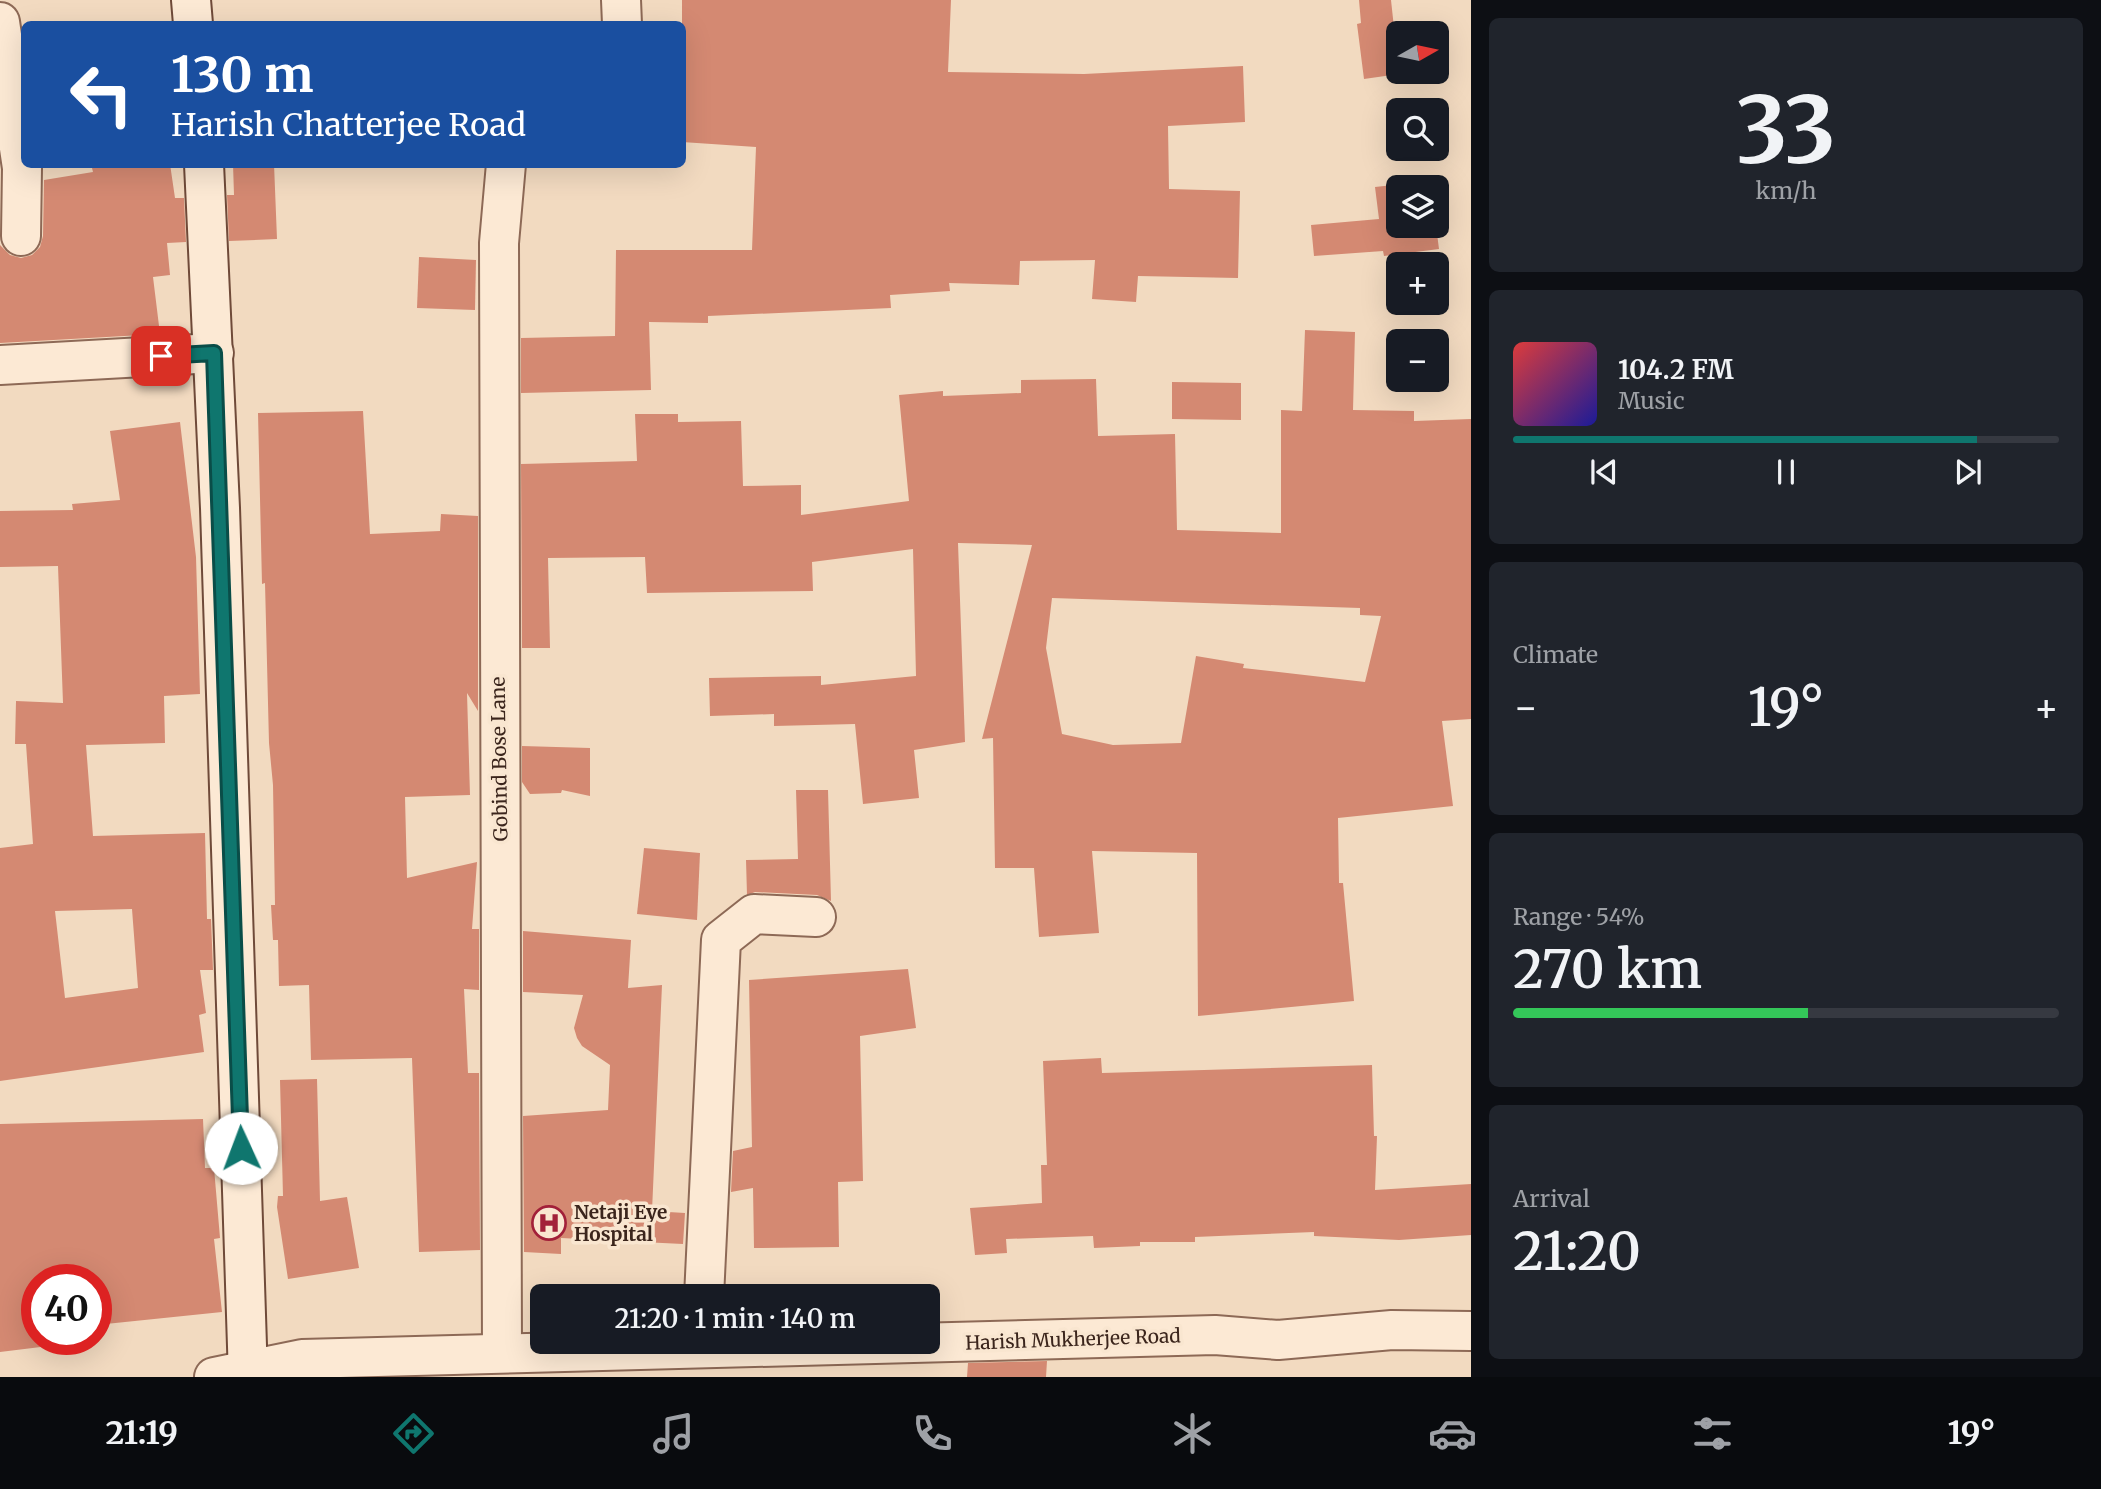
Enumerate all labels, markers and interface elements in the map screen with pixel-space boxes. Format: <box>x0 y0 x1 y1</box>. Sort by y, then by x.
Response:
north arrow <box>1386 21 1449 84</box>
map controls <box>1386 21 1449 392</box>
text: 130 m <box>171 44 314 105</box>
icon: left <box>56 49 147 140</box>
text: 33 <box>1736 73 1836 188</box>
button: search <box>1386 98 1449 161</box>
text: Harish Chatterjee Road <box>171 105 526 145</box>
button: layers <box>1386 175 1449 238</box>
text: km/h <box>1756 176 1816 205</box>
button: + <box>1386 252 1449 315</box>
pin <box>131 326 191 386</box>
button: − <box>1386 329 1449 392</box>
icon: arrive <box>142 337 180 375</box>
text: 104.2 FM <box>1618 353 1734 386</box>
text: Music <box>1618 386 1685 415</box>
icon: previous <box>1585 453 1623 491</box>
icon: pause <box>1767 453 1805 491</box>
icon: next <box>1949 453 1987 491</box>
text: Climate <box>1513 640 1598 669</box>
text: 19° <box>1748 675 1824 740</box>
street label: Gobind Bose Lane <box>486 676 512 841</box>
text: − <box>1513 684 1538 731</box>
text: + <box>2034 684 2059 731</box>
text: Range · 54% <box>1513 902 1645 931</box>
text: 270 km <box>1513 937 1702 1002</box>
position arrow <box>204 1111 278 1185</box>
text: Arrival <box>1513 1184 1590 1213</box>
place label: Netaji Eye Hospital <box>574 1200 667 1246</box>
hospital icon: Netaji Eye Hospital <box>530 1204 568 1242</box>
text: 21:20 <box>1513 1219 1641 1284</box>
speed limit sign: 40 <box>21 1264 112 1355</box>
text: 21:20 · 1 min · 140 m <box>615 1302 855 1335</box>
street label: Harish Mukherjee Road <box>965 1323 1181 1355</box>
icon: directions <box>389 1409 438 1458</box>
icon: music <box>649 1409 698 1458</box>
icon: phone <box>908 1409 957 1458</box>
icon: climate <box>1168 1409 1217 1458</box>
icon: car <box>1428 1409 1477 1458</box>
icon: filters <box>1688 1409 1737 1458</box>
text: 21:19 <box>105 1413 178 1453</box>
text: 19° <box>1948 1413 1996 1453</box>

